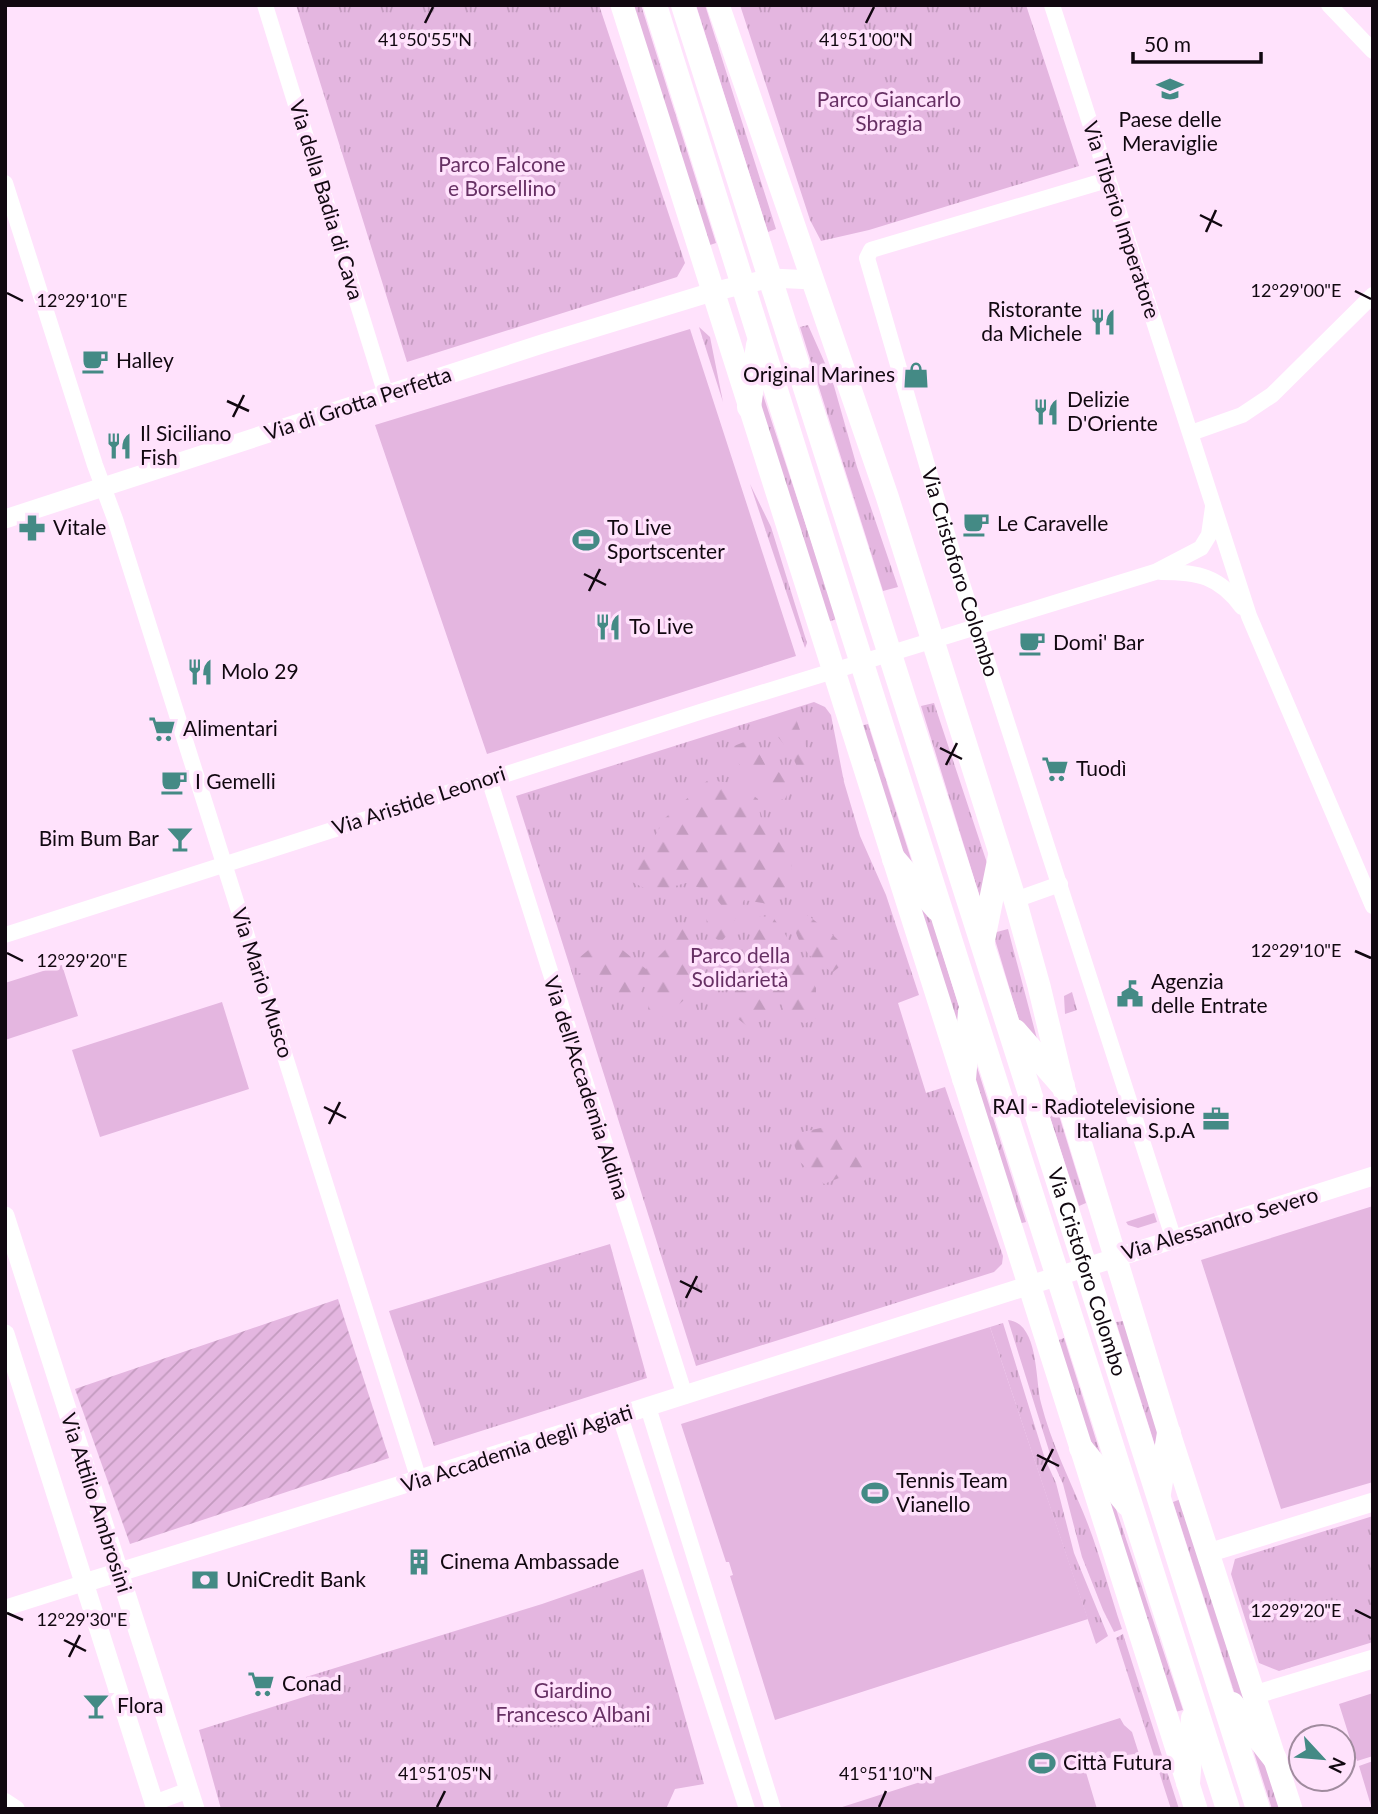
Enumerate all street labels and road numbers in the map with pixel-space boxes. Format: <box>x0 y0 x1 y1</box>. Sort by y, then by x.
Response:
street label: Via della Badia di Cava <box>285 97 370 302</box>
street label: Via Tiberio Imperatore <box>1079 118 1166 321</box>
street label: Via di Grotta Perfetta <box>261 361 454 445</box>
street label: Via Cristoforo Colombo <box>918 465 1005 680</box>
street label: Via Aristide Leonori <box>329 760 508 839</box>
street label: Via Mario Musco <box>227 904 300 1061</box>
street label: Via dell'Accademia Aldina <box>539 973 635 1202</box>
street label: Via Cristoforo Colombo <box>1043 1165 1133 1379</box>
street label: Via Alessandro Severo <box>1118 1181 1321 1264</box>
street label: Via Accademia degli Agiati <box>398 1398 635 1497</box>
street label: Via Attilio Ambrosini <box>57 1410 138 1595</box>

